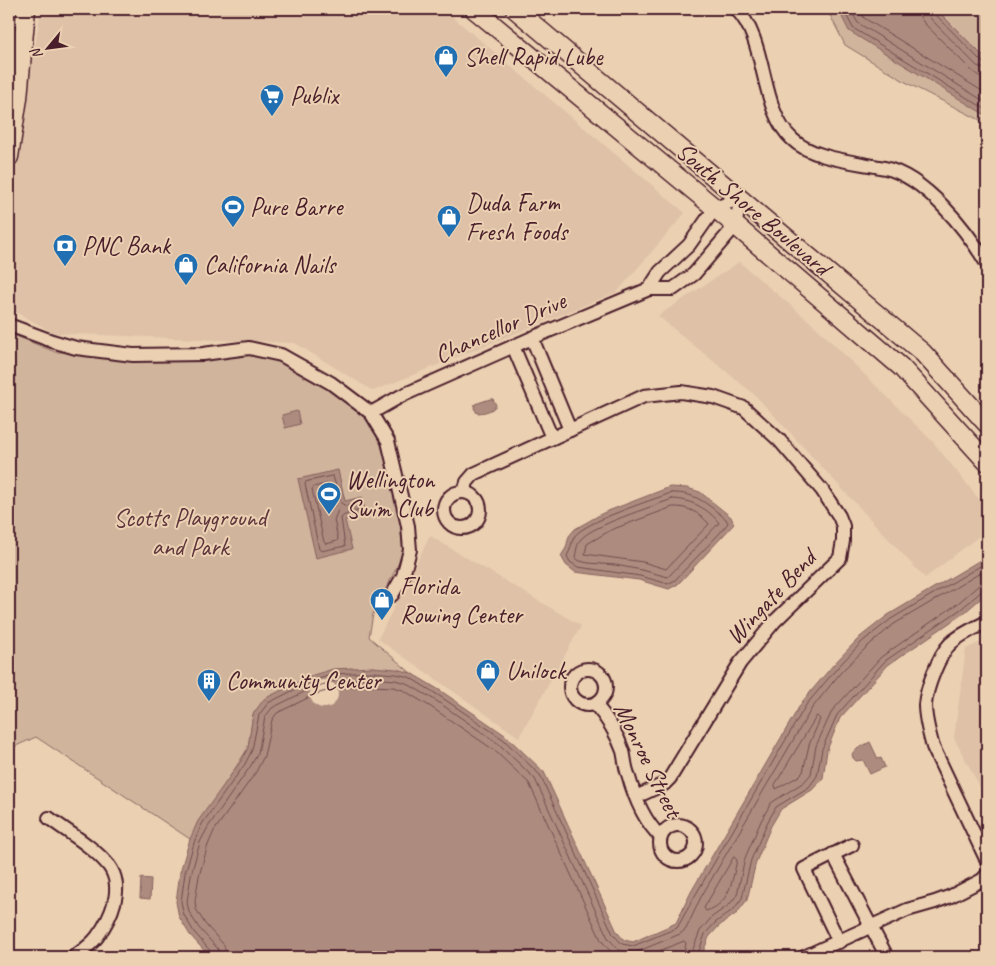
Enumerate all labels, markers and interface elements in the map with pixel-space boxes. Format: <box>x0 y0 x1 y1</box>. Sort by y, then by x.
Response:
north arrow <box>22 22 72 72</box>
place label: Shell Rapid Lube <box>464 41 604 73</box>
text: N <box>26 44 47 62</box>
shop icon: Shell Rapid Lube <box>433 44 459 78</box>
place label: Publix <box>290 80 341 112</box>
supermarket icon: Publix <box>259 83 285 117</box>
street label: South Shore Boulevard <box>669 135 840 285</box>
place label: Duda Farm Fresh Foods <box>466 187 570 248</box>
place label: Pure Barre <box>250 191 344 223</box>
sports icon: Pure Barre <box>220 194 246 228</box>
shop icon: Duda Farm Fresh Foods <box>436 204 462 238</box>
place label: PNC Bank <box>82 230 172 262</box>
bank icon: PNC Bank <box>52 233 78 267</box>
place label: California Nails <box>204 249 338 281</box>
shop icon: California Nails <box>173 252 199 286</box>
street label: Chancellor Drive <box>429 284 572 371</box>
place label: Wellington Swim Club <box>346 464 436 525</box>
sports icon: Wellington Swim Club <box>316 481 342 515</box>
park label: Scotts Playground and Park <box>114 502 271 563</box>
street label: Wingate Bend <box>719 540 826 651</box>
place label: Florida Rowing Center <box>400 570 524 631</box>
shop icon: Florida Rowing Center <box>369 587 395 621</box>
place label: Unilock <box>506 655 567 687</box>
shop icon: Unilock <box>475 658 501 692</box>
place label: Community Center <box>226 665 383 697</box>
building icon: Community Center <box>196 668 222 702</box>
street label: Monroe Street <box>606 697 691 825</box>

